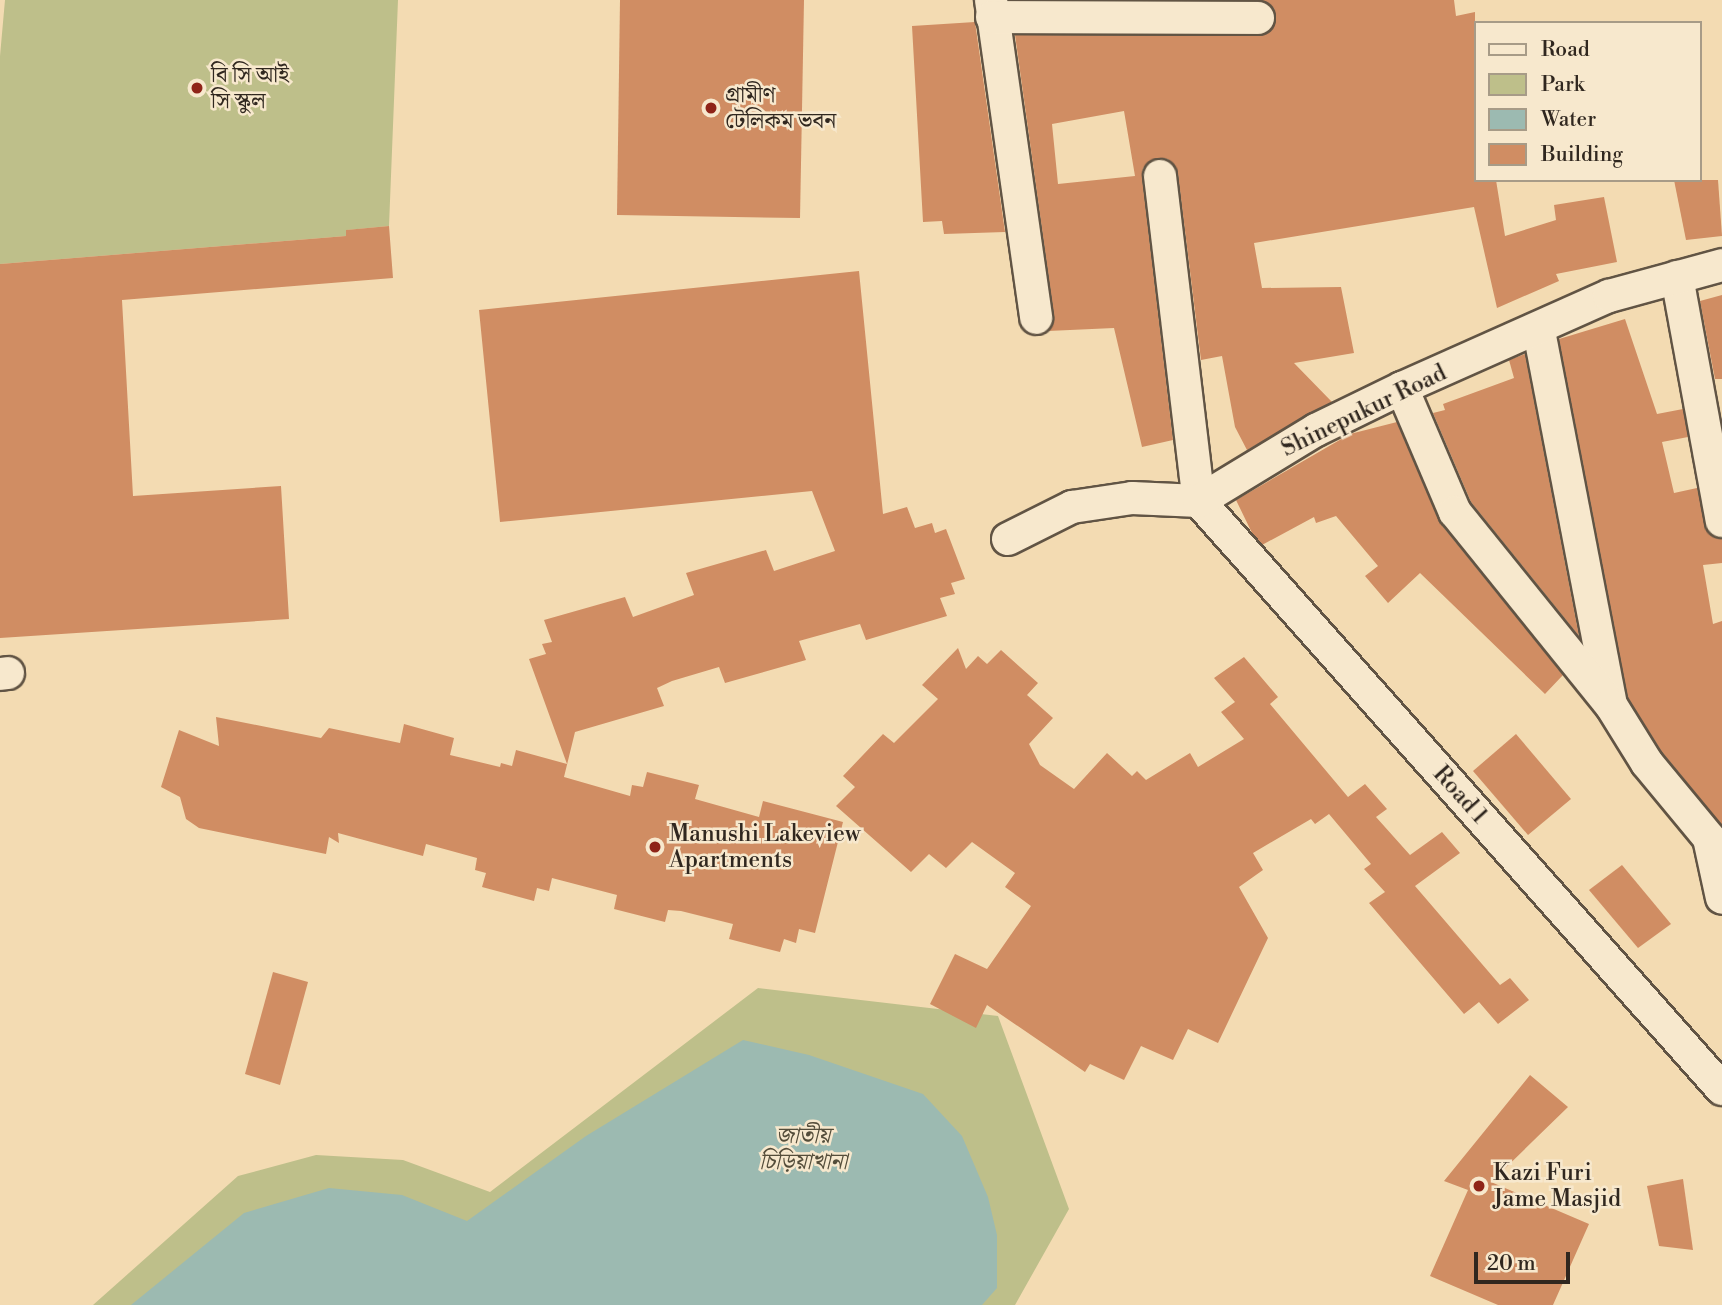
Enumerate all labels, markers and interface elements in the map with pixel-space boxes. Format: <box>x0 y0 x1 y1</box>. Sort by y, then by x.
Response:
legend <box>1474 21 1701 182</box>
text: Road <box>1541 37 1590 63</box>
place label: বি সি আই সি স্কুল <box>211 61 289 115</box>
text: Park <box>1541 72 1585 98</box>
marker: বি সি আই সি স্কুল <box>189 80 205 96</box>
place label: গ্রামীণ টেলিকম ভবন <box>725 81 836 135</box>
marker: গ্রামীণ টেলিকম ভবন <box>703 100 719 116</box>
text: Water <box>1541 107 1596 133</box>
text: Building <box>1541 142 1623 168</box>
street label: Shinepukur Road <box>1277 359 1451 463</box>
street label: Road 1 <box>1427 761 1493 829</box>
place label: Manushi Lakeview Apartments <box>669 820 861 874</box>
marker: Manushi Lakeview Apartments <box>647 839 663 855</box>
park label: জাতীয় চিড়িয়াখানা <box>759 1122 847 1176</box>
place label: Kazi Furi Jame Masjid <box>1493 1159 1621 1213</box>
marker: Kazi Furi Jame Masjid <box>1471 1178 1487 1194</box>
scale bar <box>1477 1238 1573 1282</box>
text: 20 m <box>1487 1251 1536 1277</box>

